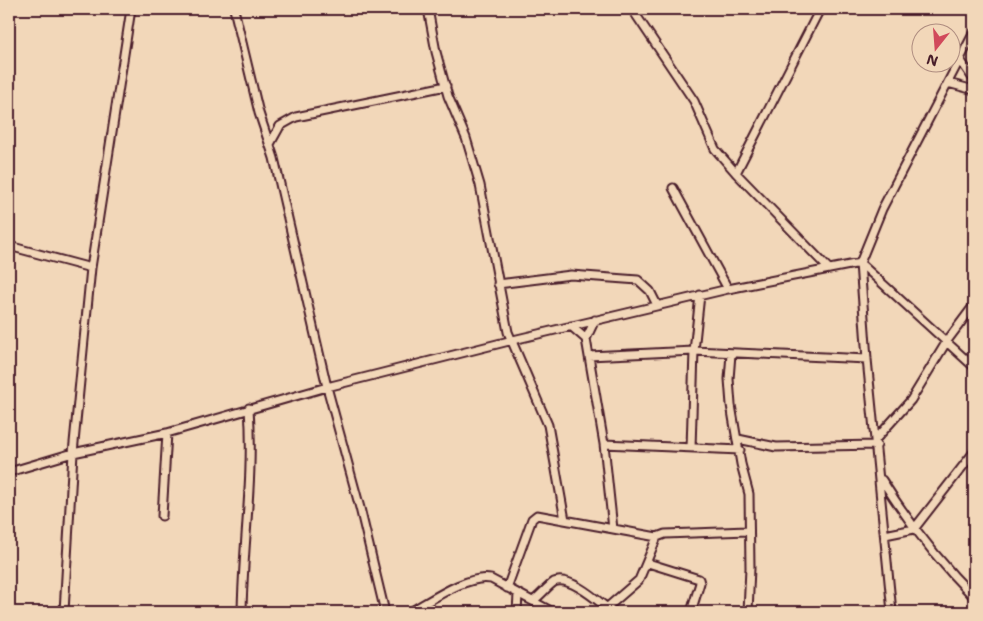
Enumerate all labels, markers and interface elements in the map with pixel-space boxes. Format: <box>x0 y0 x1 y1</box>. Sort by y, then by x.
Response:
north arrow <box>910 22 960 72</box>
text: N <box>924 50 940 71</box>

